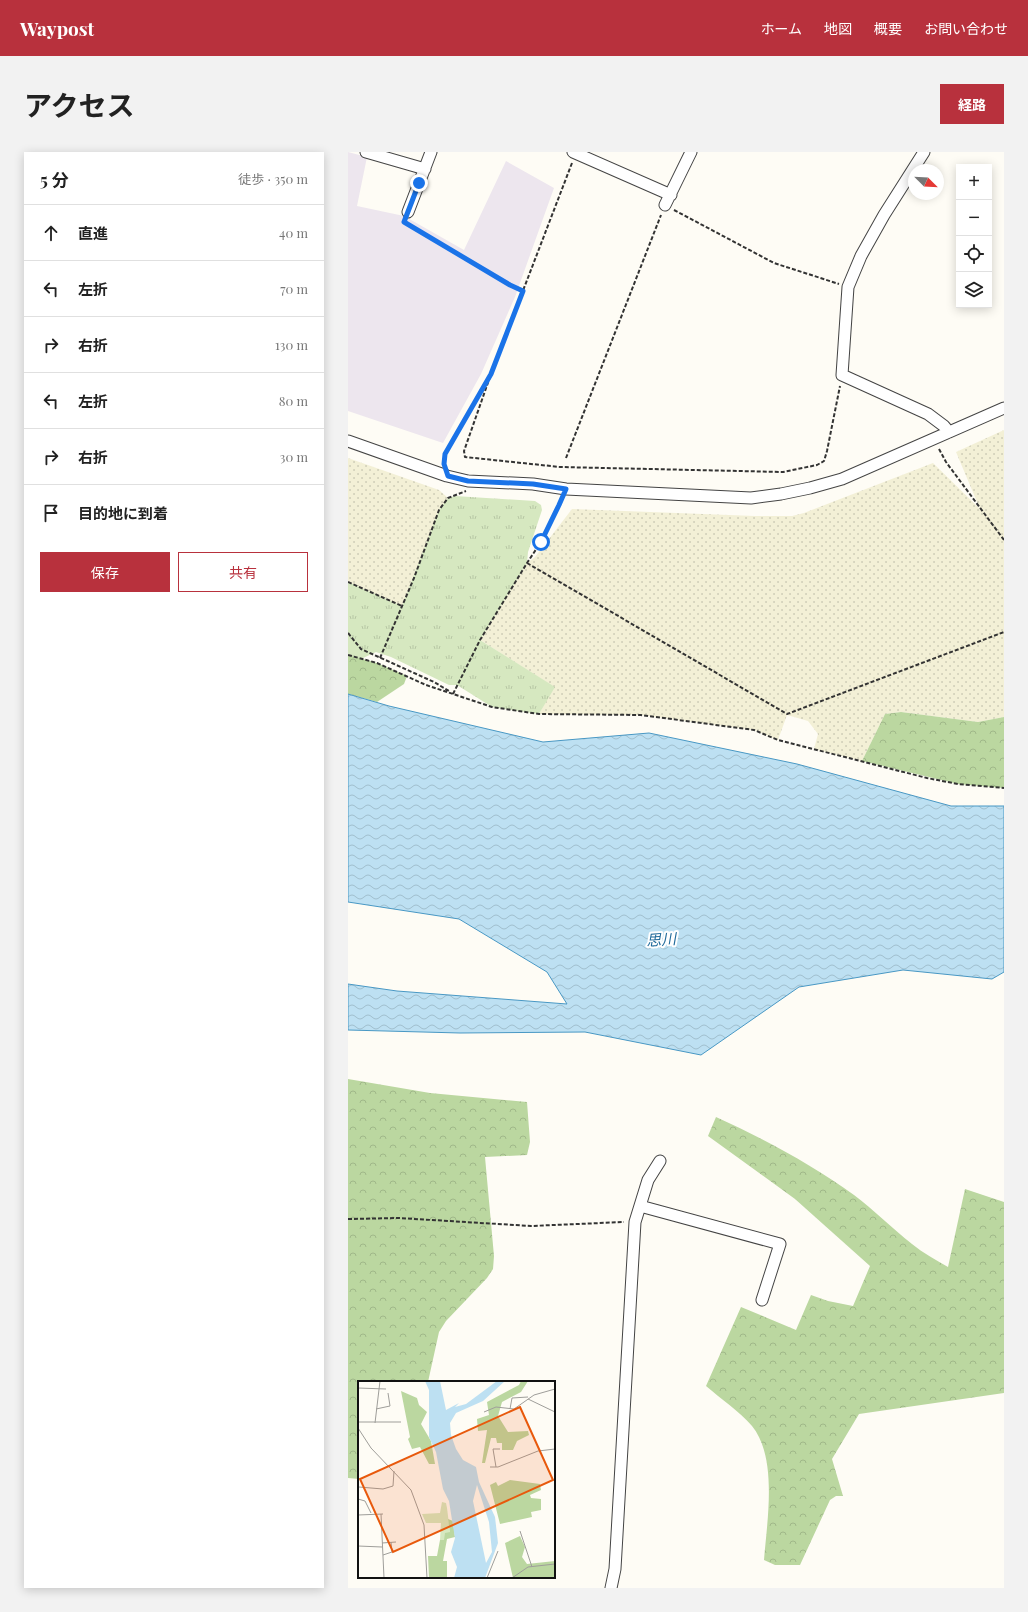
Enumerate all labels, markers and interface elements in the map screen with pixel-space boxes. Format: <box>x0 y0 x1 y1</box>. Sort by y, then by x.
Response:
text: Waypost <box>20 15 94 41</box>
text: ホーム <box>760 19 802 38</box>
text: 地図 <box>824 19 852 38</box>
text: 概要 <box>874 19 902 38</box>
text: お問い合わせ <box>924 19 1008 38</box>
button: 経路 <box>940 84 1004 124</box>
text: アクセス <box>24 86 135 123</box>
north arrow <box>908 164 944 200</box>
map controls <box>956 164 992 308</box>
button: + <box>956 164 992 200</box>
text: 5 分 <box>40 168 69 190</box>
text: 徒歩 · 350 m <box>238 170 308 187</box>
route end <box>410 174 428 192</box>
button: − <box>956 200 992 236</box>
icon: ahead <box>40 222 62 244</box>
text: 直進 <box>78 223 108 243</box>
text: 40 m <box>279 224 308 241</box>
button: locate <box>956 236 992 272</box>
button: layers <box>956 272 992 308</box>
icon: left <box>40 278 62 300</box>
text: 左折 <box>78 279 108 299</box>
text: 70 m <box>280 280 308 297</box>
icon: right <box>40 334 62 356</box>
text: 右折 <box>78 335 108 355</box>
text: 130 m <box>275 336 308 353</box>
icon: left <box>40 390 62 412</box>
text: 左折 <box>78 391 108 411</box>
text: 80 m <box>279 392 308 409</box>
icon: right <box>40 446 62 468</box>
text: 右折 <box>78 447 108 467</box>
text: 30 m <box>280 448 308 465</box>
icon: arrive <box>40 502 62 524</box>
text: 目的地に到着 <box>78 503 168 523</box>
route start <box>532 533 550 551</box>
button: 保存 <box>40 552 170 592</box>
button: 共有 <box>178 552 308 592</box>
water label: 思川 <box>645 928 679 950</box>
inset map <box>358 1381 555 1578</box>

